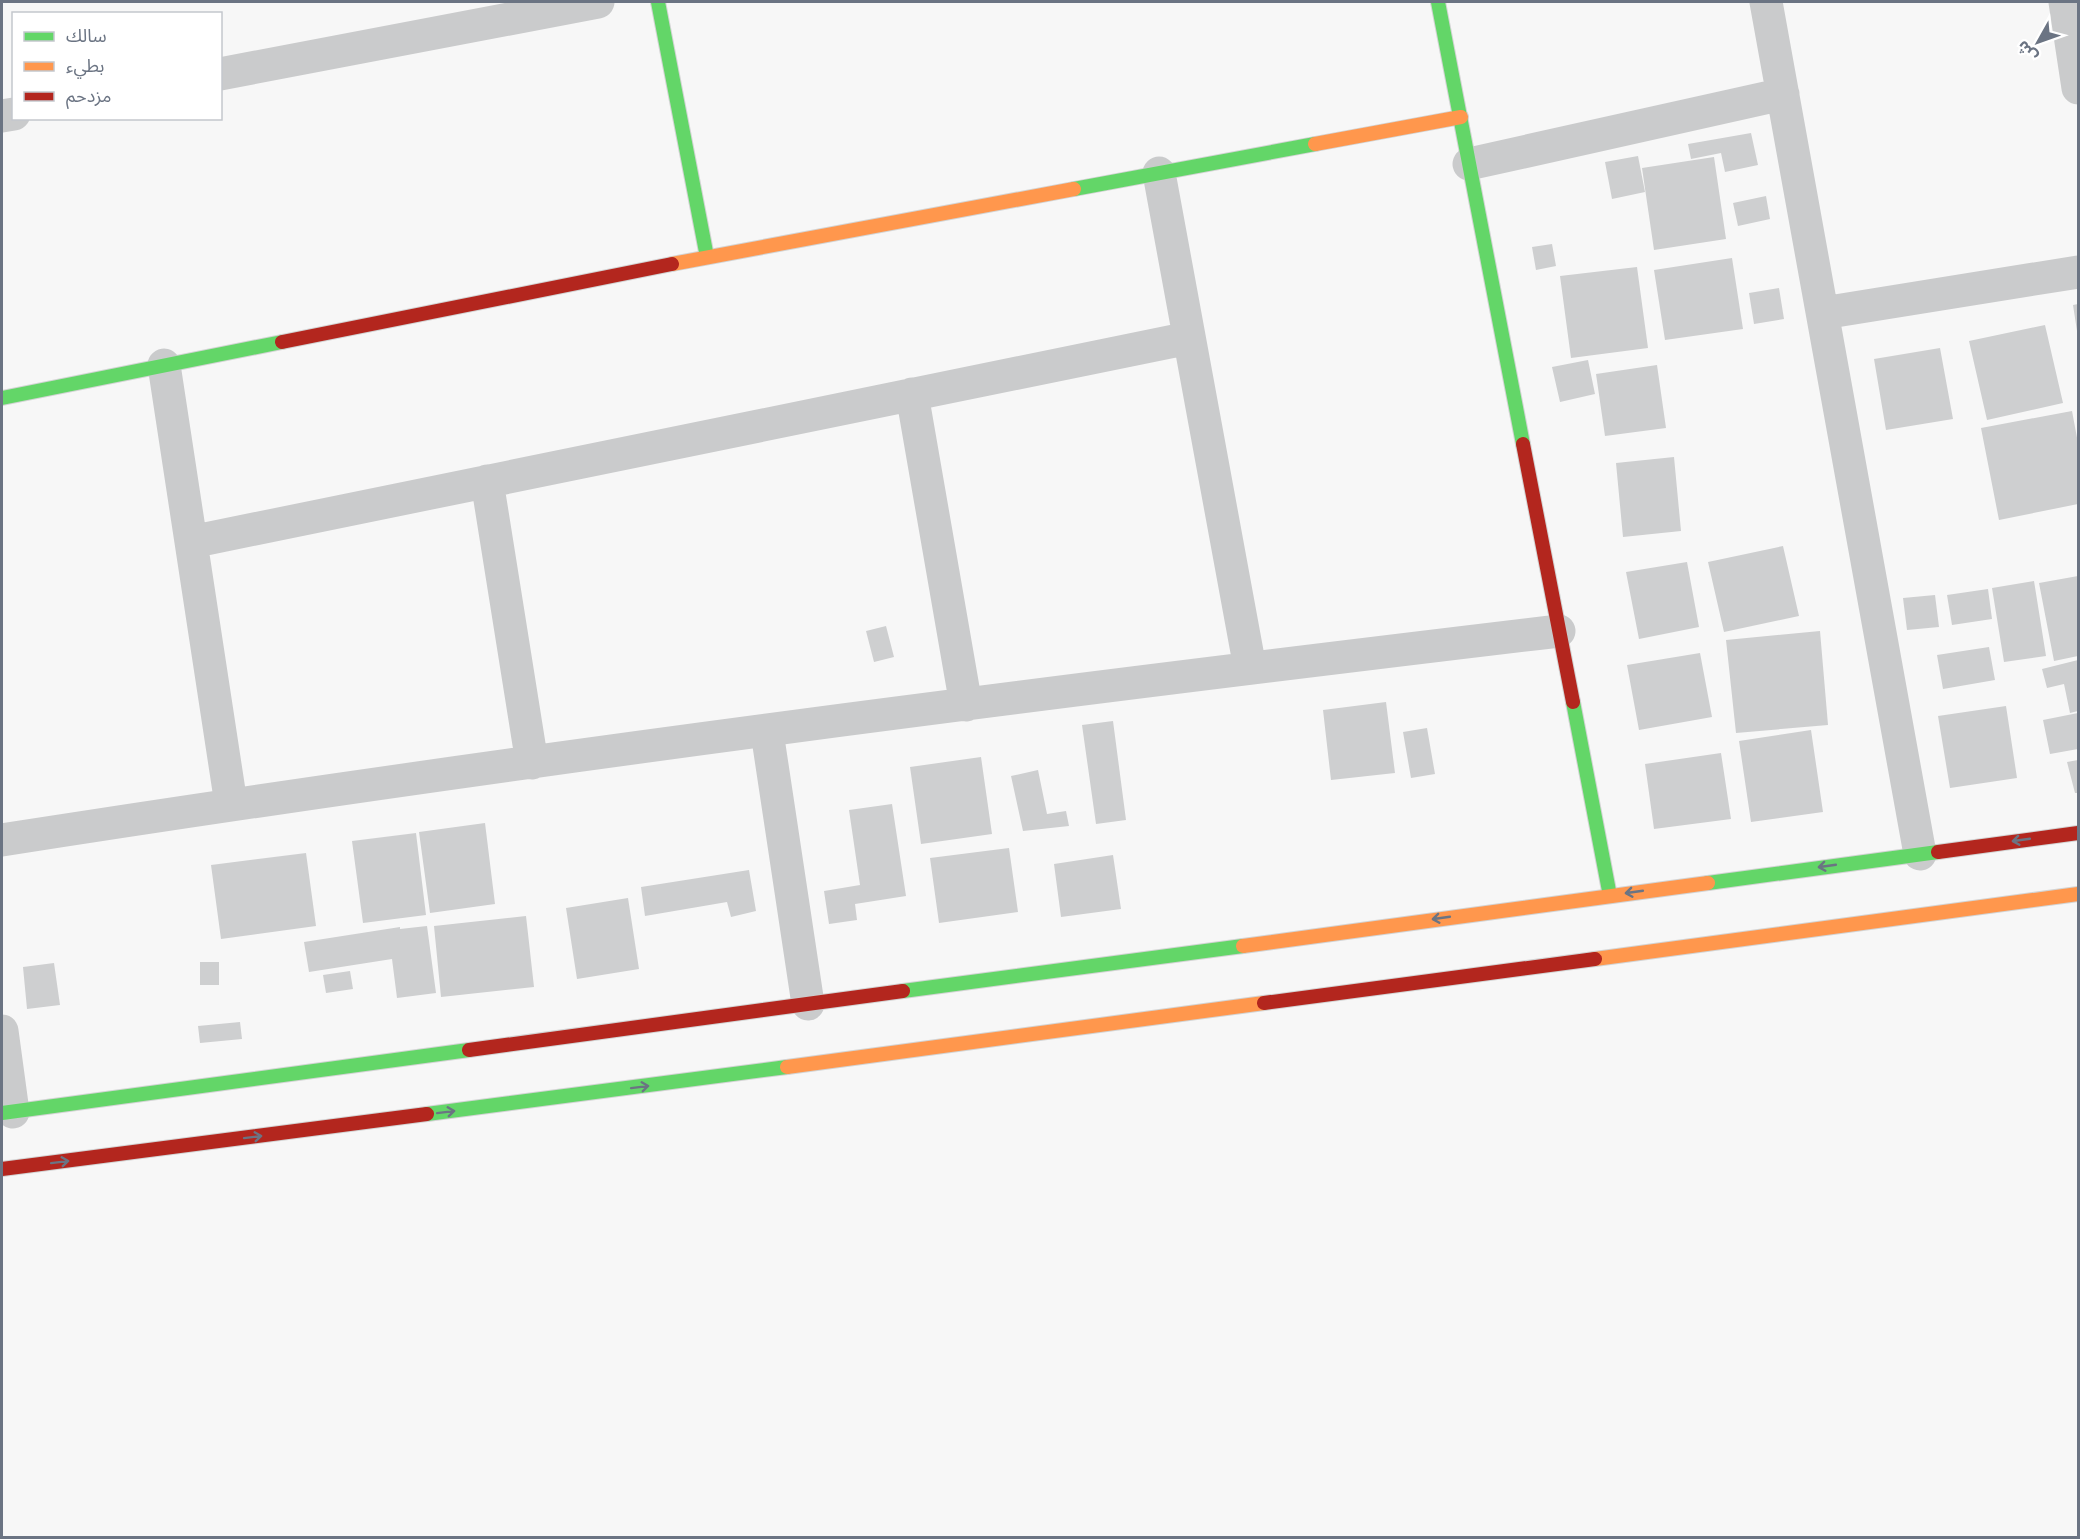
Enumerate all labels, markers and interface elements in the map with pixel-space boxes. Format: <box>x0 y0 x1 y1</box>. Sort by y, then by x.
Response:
legend <box>12 12 222 120</box>
north arrow <box>2008 12 2068 72</box>
text: سالك <box>66 24 107 46</box>
text: ش <box>2012 37 2041 66</box>
text: بطيء <box>66 54 104 79</box>
text: مزدحم <box>66 84 111 109</box>
one-way arrow <box>2011 835 2031 846</box>
one-way arrow <box>1818 861 1838 872</box>
one-way arrow <box>1625 887 1644 898</box>
one-way arrow <box>1431 913 1451 924</box>
one-way arrow <box>629 1081 649 1092</box>
one-way arrow <box>436 1106 456 1117</box>
one-way arrow <box>242 1131 262 1142</box>
one-way arrow <box>49 1156 69 1167</box>

